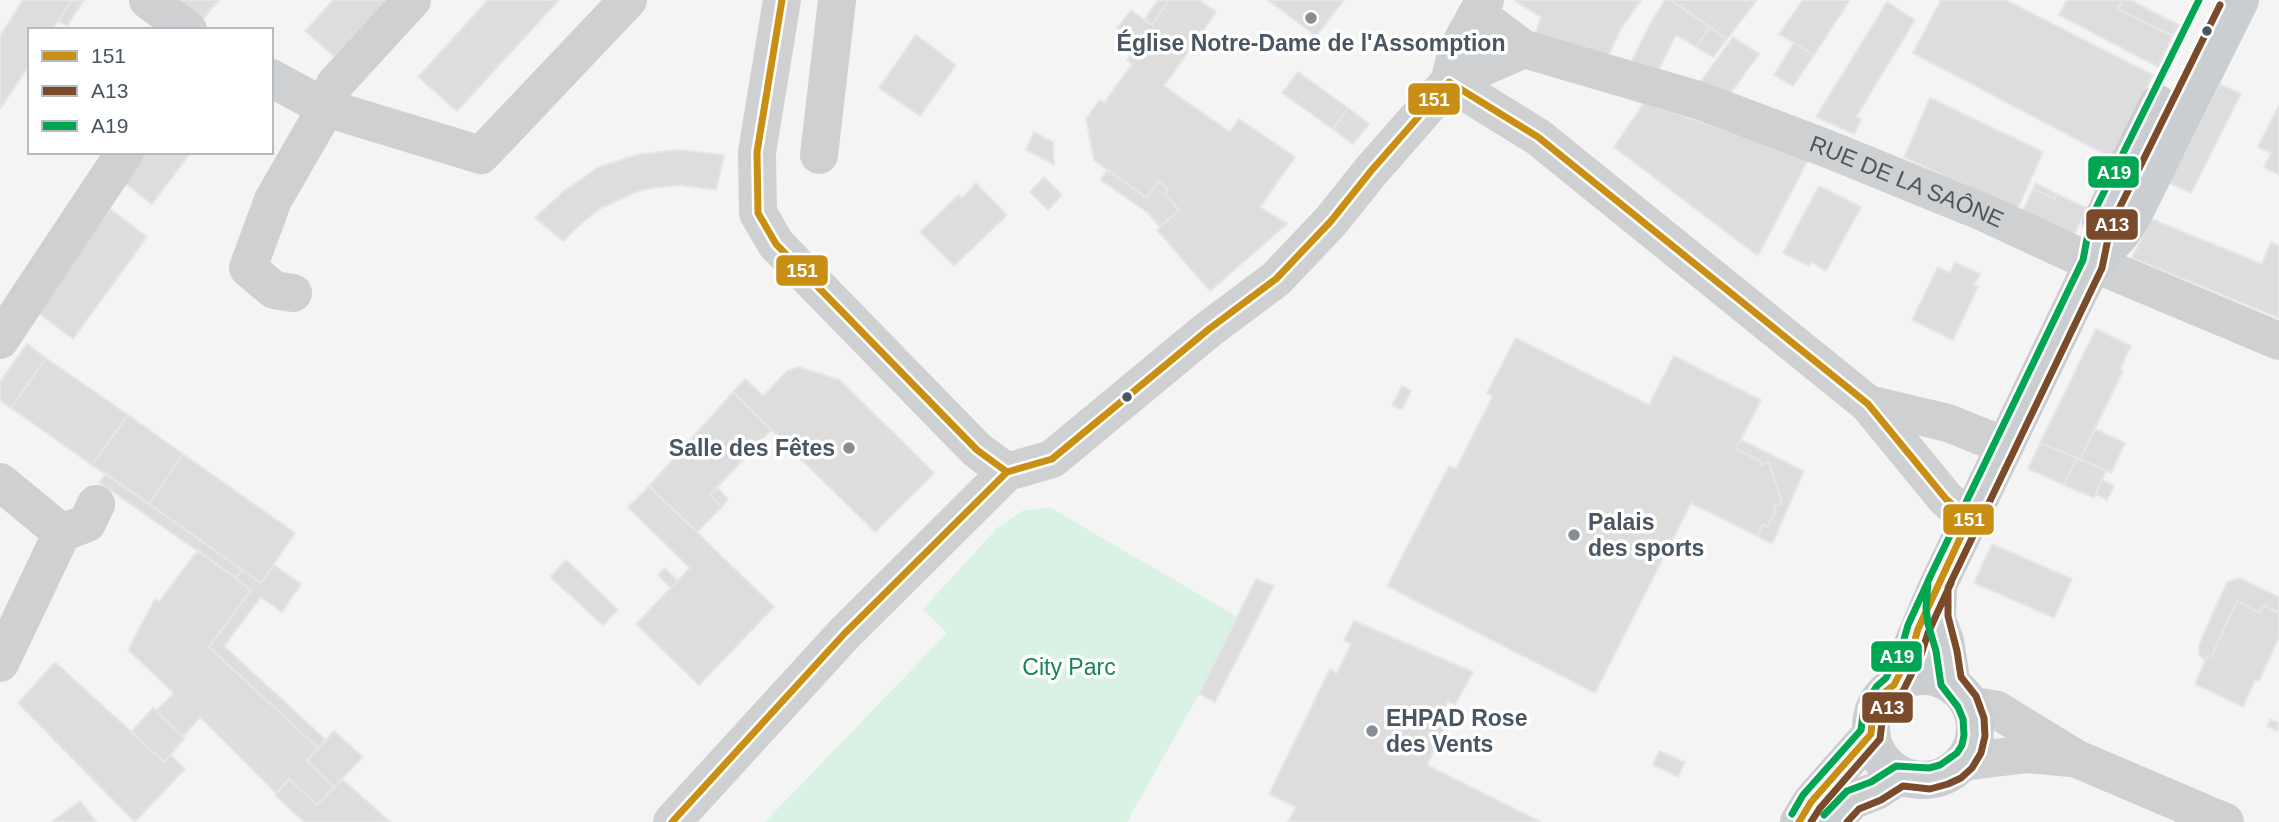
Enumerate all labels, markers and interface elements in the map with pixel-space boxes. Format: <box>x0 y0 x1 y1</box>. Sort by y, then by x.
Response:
marker: Église Notre-Dame de l'Assomption <box>1303 10 1319 26</box>
unlabelled marker <box>2200 24 2214 38</box>
legend <box>28 28 273 154</box>
place label: Église Notre-Dame de l'Assomption <box>1117 29 1505 56</box>
text: 151 <box>91 44 126 67</box>
text: A13 <box>91 79 128 102</box>
line badge: 151 <box>1407 82 1461 116</box>
text: 151 <box>1418 89 1450 110</box>
text: A19 <box>91 114 128 137</box>
street label: RUE DE LA SAÔNE <box>1806 130 2008 233</box>
line badge: A19 <box>2087 155 2140 189</box>
text: A19 <box>2097 162 2131 183</box>
line badge: A13 <box>2085 208 2139 241</box>
text: A13 <box>2095 214 2129 235</box>
line badge: 151 <box>775 254 829 287</box>
text: 151 <box>786 260 818 281</box>
unlabelled marker <box>1120 390 1134 404</box>
place label: Salle des Fêtes <box>669 435 835 461</box>
marker: Salle des Fêtes <box>841 440 857 456</box>
line badge: 151 <box>1942 503 1995 536</box>
place label: Palais des sports <box>1588 509 1704 561</box>
text: 151 <box>1953 509 1985 530</box>
marker: Palais des sports <box>1566 527 1582 543</box>
line badge: A19 <box>1870 640 1923 673</box>
text: A19 <box>1880 646 1914 667</box>
park label: City Parc <box>1022 654 1116 680</box>
line badge: A13 <box>1861 691 1914 724</box>
text: A13 <box>1870 697 1904 718</box>
place label: EHPAD Rose des Vents <box>1386 705 1527 757</box>
marker: EHPAD Rose des Vents <box>1364 723 1380 739</box>

